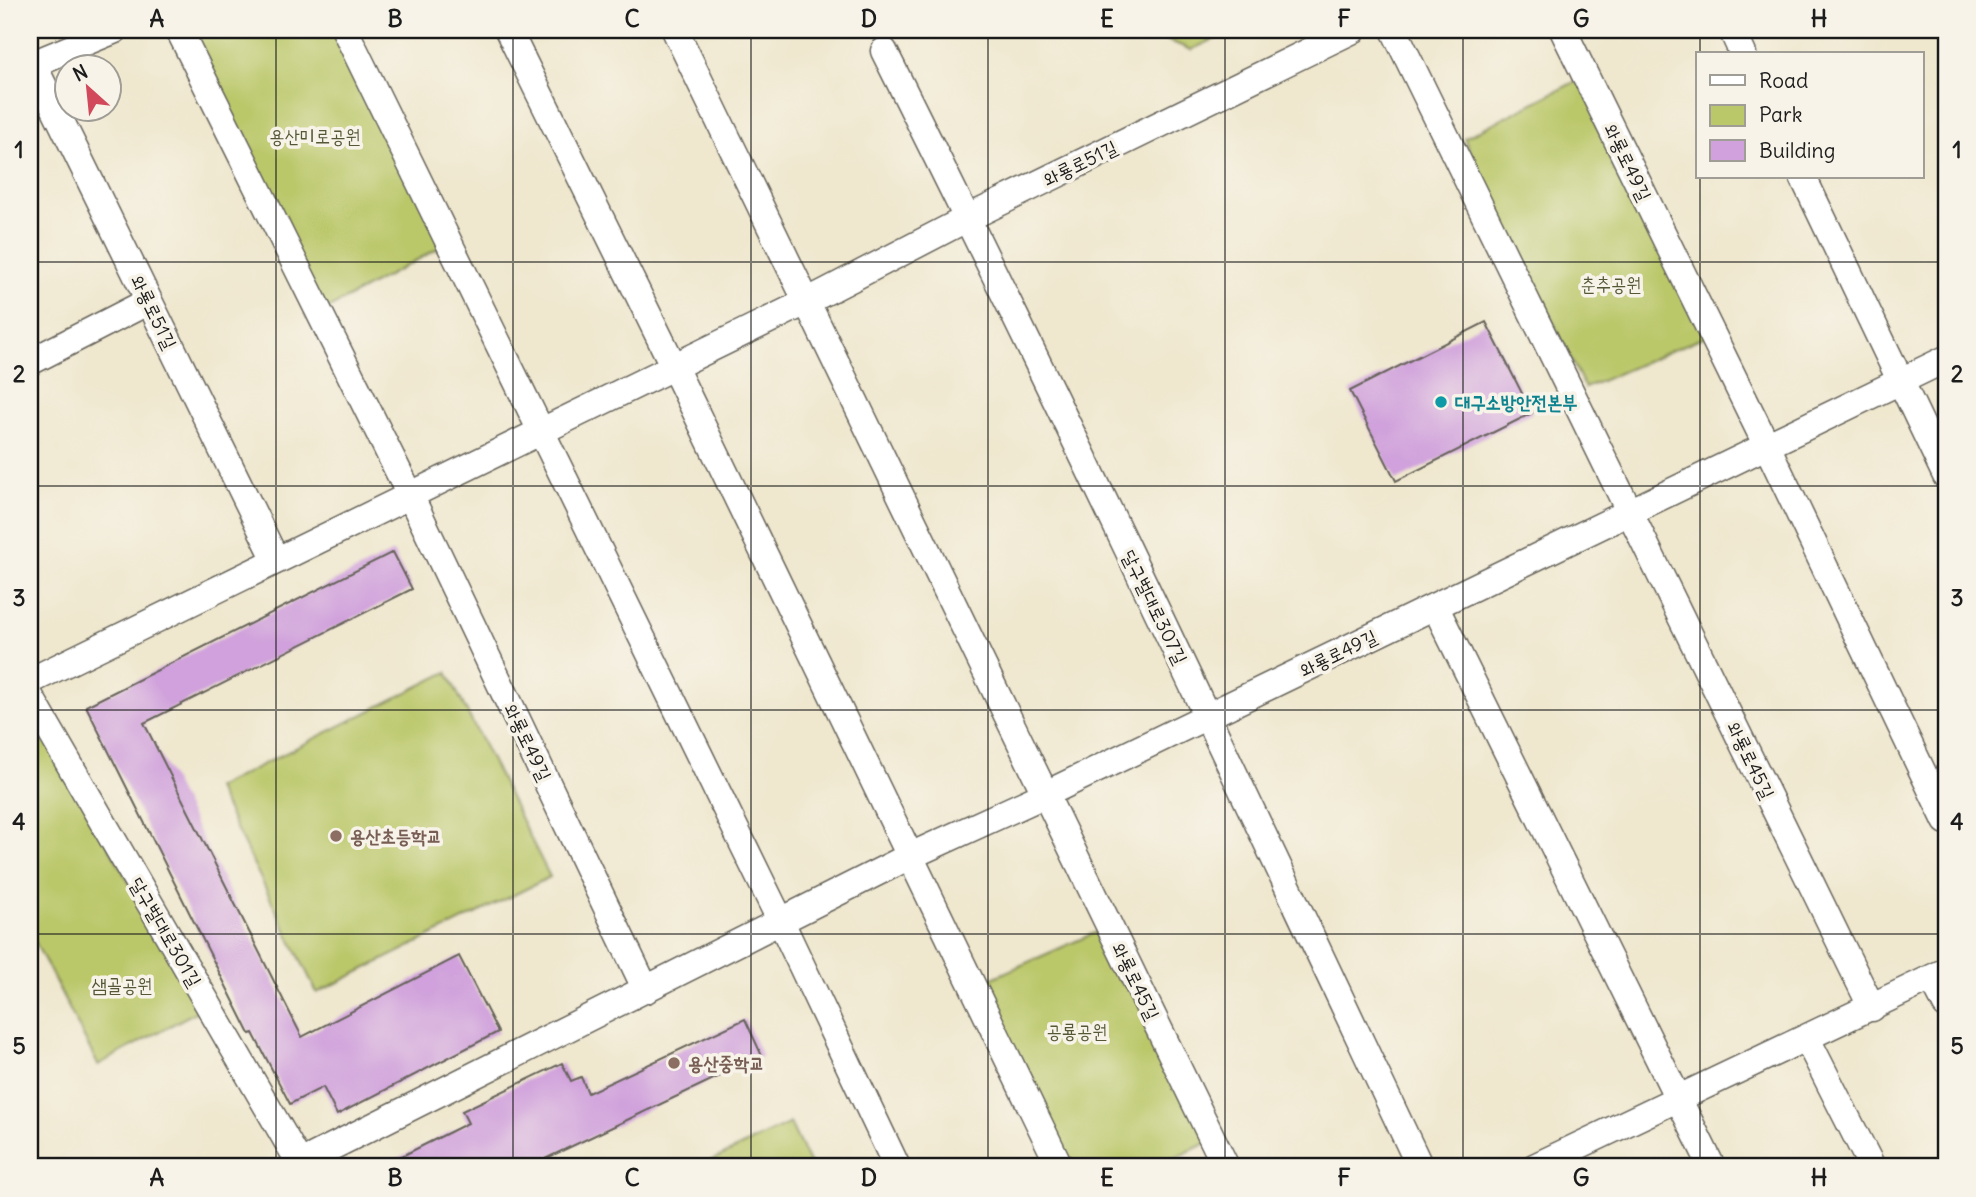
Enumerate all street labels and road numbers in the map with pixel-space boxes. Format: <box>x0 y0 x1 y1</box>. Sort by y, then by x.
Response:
street label: 와룡로49길 <box>1599 119 1657 205</box>
street label: 와룡로51길 <box>1039 135 1121 191</box>
street label: 와룡로51길 <box>126 271 182 353</box>
street label: 달구벌대로307길 <box>1117 546 1193 668</box>
street label: 와룡로49길 <box>1295 624 1381 682</box>
street label: 와룡로49길 <box>499 699 557 785</box>
street label: 와룡로45길 <box>1722 717 1780 803</box>
street label: 달구벌대로301길 <box>125 873 207 991</box>
street label: 와룡로45길 <box>1107 938 1165 1024</box>

